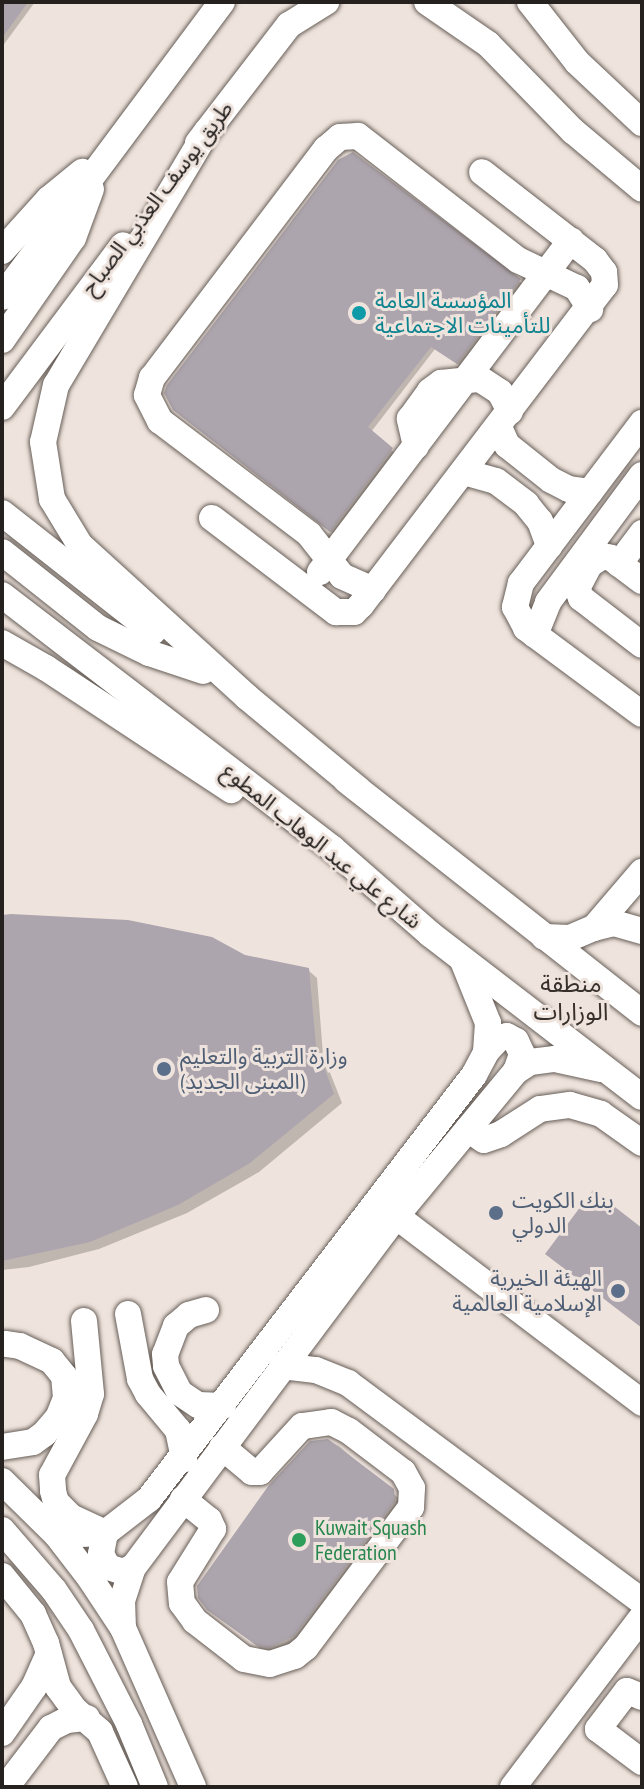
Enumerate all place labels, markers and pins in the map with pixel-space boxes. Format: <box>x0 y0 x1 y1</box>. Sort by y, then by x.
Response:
place label: المؤسسة العامة للتأمينات الاجتماعية <box>375 287 550 338</box>
marker: المؤسسة العامة للتأمينات الاجتماعية <box>350 304 368 322</box>
place label: وزارة التربية والتعليم (المبنى الجديد) <box>180 1043 348 1094</box>
marker: وزارة التربية والتعليم (المبنى الجديد) <box>155 1060 173 1078</box>
place label: بنك الكويت الدولي <box>512 1187 614 1238</box>
marker: بنك الكويت الدولي <box>487 1204 505 1222</box>
place label: الهيئة الخيرية الإسلامية العالمية <box>452 1265 602 1316</box>
marker: الهيئة الخيرية الإسلامية العالمية <box>609 1282 627 1300</box>
place label: Kuwait Squash Federation <box>315 1514 427 1566</box>
marker: Kuwait Squash Federation <box>290 1531 308 1549</box>

